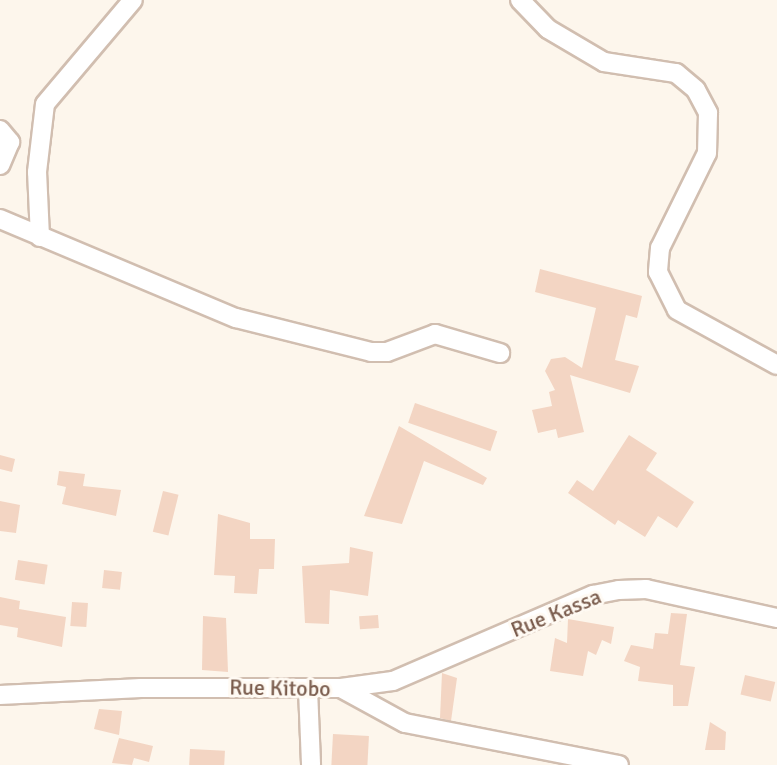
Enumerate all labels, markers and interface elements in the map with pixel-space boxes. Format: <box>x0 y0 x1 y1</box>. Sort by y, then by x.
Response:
street label: Rue Kassa <box>507 583 605 643</box>
street label: Rue Kitobo <box>229 674 331 702</box>

